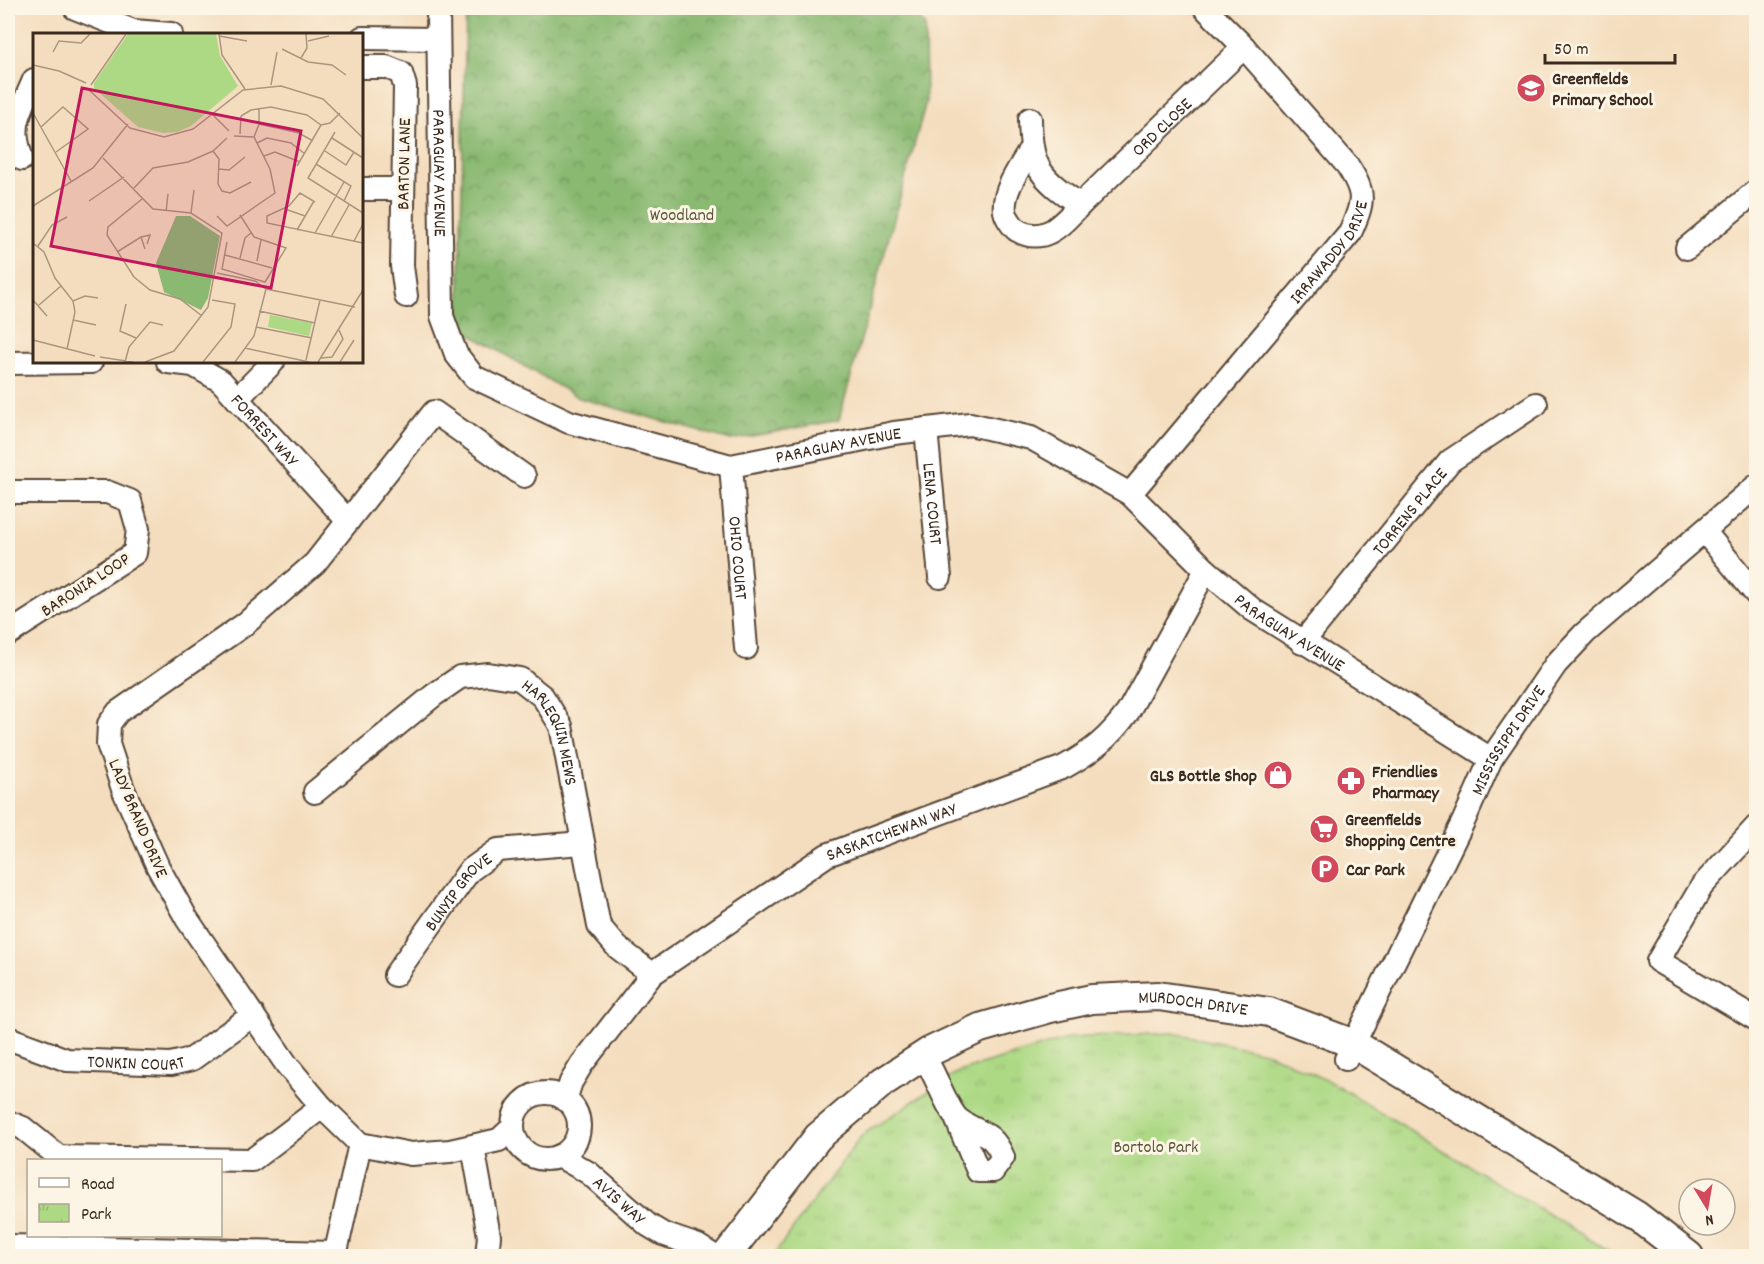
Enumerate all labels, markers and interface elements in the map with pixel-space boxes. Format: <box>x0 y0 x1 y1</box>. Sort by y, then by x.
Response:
scale bar <box>1545 27 1676 65</box>
inset map <box>33 33 363 363</box>
text: 50 m <box>1554 38 1589 63</box>
place label: Greenfields Primary School <box>1552 68 1653 114</box>
school or university icon: Greenfields Primary School <box>1515 72 1547 104</box>
street label: ORD CLOSE <box>1127 93 1199 163</box>
street label: PARAGUAY AVENUE <box>424 109 451 237</box>
street label: BARTON LANE <box>392 118 419 210</box>
street label: IRRAWADDY DRIVE <box>1285 199 1376 311</box>
park label: Woodland <box>650 204 714 229</box>
street label: FORREST WAY <box>224 389 304 474</box>
street label: PARAGUAY AVENUE <box>774 422 902 472</box>
street label: LENA COURT <box>914 462 947 546</box>
street label: TORRENS PLACE <box>1368 463 1455 562</box>
street label: OHIO COURT <box>720 515 752 601</box>
street label: BARONIA LOOP <box>37 548 136 624</box>
street label: PARAGUAY AVENUE <box>1227 589 1349 679</box>
street label: HARLEQUIN MEWS <box>515 674 582 788</box>
street label: MISSISSIPPI DRIVE <box>1466 681 1553 800</box>
street label: LADY BRAND DRIVE <box>100 756 173 882</box>
shop icon: GLS Bottle Shop <box>1262 759 1294 791</box>
place label: Friendlies Pharmacy <box>1372 761 1440 807</box>
place label: GLS Bottle Shop <box>1150 765 1257 790</box>
pharmacy icon: Friendlies Pharmacy <box>1335 765 1367 797</box>
street label: SASKATCHEWAN WAY <box>823 797 962 869</box>
place label: Greenfields Shopping Centre <box>1345 809 1456 855</box>
supermarket icon: Greenfields Shopping Centre <box>1308 813 1340 845</box>
street label: BUNYIP GROVE <box>420 848 498 937</box>
parking icon: Car Park <box>1309 853 1341 885</box>
place label: Car Park <box>1346 859 1405 884</box>
street label: MURDOCH DRIVE <box>1138 986 1249 1024</box>
street label: TONKIN COURT <box>87 1051 188 1079</box>
park label: Bortolo Park <box>1114 1136 1198 1161</box>
legend <box>27 1159 222 1237</box>
street label: AVIS WAY <box>586 1171 651 1233</box>
text: Road <box>81 1173 115 1198</box>
north arrow <box>1677 1177 1737 1237</box>
text: Park <box>81 1203 112 1228</box>
text: N <box>1703 1207 1715 1231</box>

